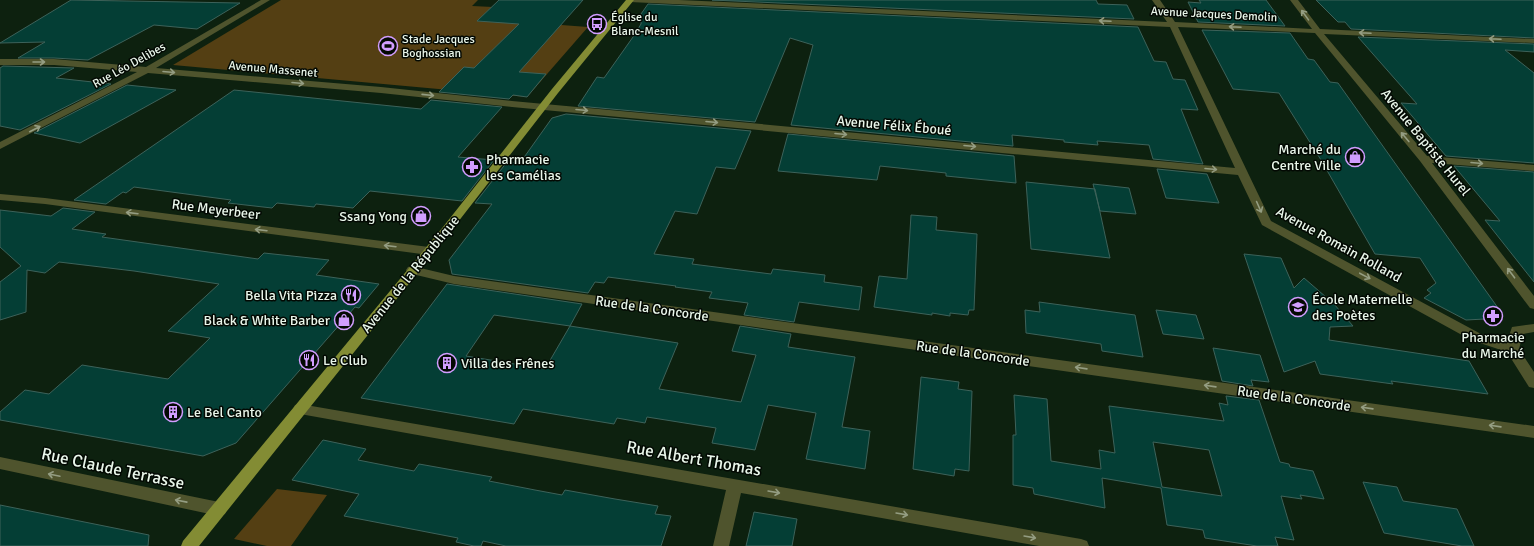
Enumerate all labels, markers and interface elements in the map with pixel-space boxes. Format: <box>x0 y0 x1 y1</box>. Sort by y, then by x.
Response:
street label: Avenue Jacques Demolin <box>1150 4 1278 25</box>
place label: Église du Blanc-Mesnil <box>611 10 679 39</box>
one-way arrow <box>1301 10 1309 21</box>
bus stop icon: Église du Blanc-Mesnil <box>586 13 608 35</box>
one-way arrow <box>1099 17 1112 25</box>
one-way arrow <box>1229 23 1242 31</box>
one-way arrow <box>1359 29 1372 37</box>
place label: Stade Jacques Boghossian <box>402 32 475 61</box>
sports icon: Stade Jacques Boghossian <box>377 35 399 57</box>
one-way arrow <box>1489 35 1502 42</box>
street label: Rue Léo Delibes <box>90 39 168 92</box>
one-way arrow <box>32 58 45 66</box>
street label: Avenue Massenet <box>228 58 318 81</box>
one-way arrow <box>162 69 175 76</box>
one-way arrow <box>291 80 304 87</box>
street label: Avenue Baptiste Hurel <box>1377 85 1474 199</box>
one-way arrow <box>421 91 434 99</box>
one-way arrow <box>575 106 588 114</box>
street label: Avenue Félix Éboué <box>836 112 952 139</box>
one-way arrow <box>705 118 718 126</box>
one-way arrow <box>29 124 41 132</box>
one-way arrow <box>834 131 847 138</box>
one-way arrow <box>1401 132 1410 143</box>
place label: Marché du Centre Ville <box>1271 141 1341 174</box>
one-way arrow <box>963 143 976 150</box>
shop icon: Marché du Centre Ville <box>1344 146 1366 168</box>
place label: Pharmacie les Camélias <box>486 151 561 184</box>
pharmacy icon: Pharmacie les Camélias <box>461 156 483 178</box>
one-way arrow <box>1470 160 1483 167</box>
one-way arrow <box>1204 165 1217 172</box>
street label: Rue Meyerbeer <box>171 196 262 223</box>
one-way arrow <box>1256 201 1263 213</box>
street label: Avenue Romain Rolland <box>1273 203 1405 286</box>
shop icon: Ssang Yong <box>410 205 432 227</box>
place label: Ssang Yong <box>339 208 407 225</box>
one-way arrow <box>126 209 139 217</box>
street label: Avenue de la République <box>358 212 463 336</box>
one-way arrow <box>255 226 268 233</box>
one-way arrow <box>384 242 397 250</box>
one-way arrow <box>1506 268 1515 279</box>
one-way arrow <box>1359 273 1371 281</box>
restaurant icon: Bella Vita Pizza <box>340 284 362 306</box>
place label: Bella Vita Pizza <box>245 287 337 304</box>
place label: École Maternelle des Poètes <box>1312 291 1412 324</box>
street label: Rue de la Concorde <box>594 292 710 325</box>
school or university icon: École Maternelle des Poètes <box>1287 296 1309 318</box>
pharmacy icon: Pharmacie du Marché <box>1482 305 1504 327</box>
shop icon: Black & White Barber <box>333 309 355 331</box>
place label: Black & White Barber <box>203 312 331 329</box>
place label: Pharmacie du Marché <box>1461 329 1525 362</box>
street label: Rue de la Concorde <box>915 337 1031 370</box>
restaurant icon: Le Club <box>298 349 320 371</box>
place label: Le Club <box>323 352 367 369</box>
building icon: Villa des Frênes <box>436 352 458 374</box>
place label: Villa des Frênes <box>461 355 554 372</box>
one-way arrow <box>1075 364 1088 372</box>
street label: Rue de la Concorde <box>1236 382 1352 415</box>
one-way arrow <box>1204 383 1217 390</box>
building icon: Le Bel Canto <box>162 401 184 423</box>
place label: Le Bel Canto <box>187 404 262 421</box>
one-way arrow <box>1361 405 1374 412</box>
one-way arrow <box>1489 422 1502 430</box>
street label: Rue Albert Thomas <box>625 436 763 481</box>
street label: Rue Claude Terrasse <box>39 443 186 494</box>
one-way arrow <box>48 470 61 478</box>
one-way arrow <box>767 488 780 496</box>
one-way arrow <box>175 497 188 505</box>
one-way arrow <box>895 510 908 518</box>
one-way arrow <box>1023 533 1036 541</box>

